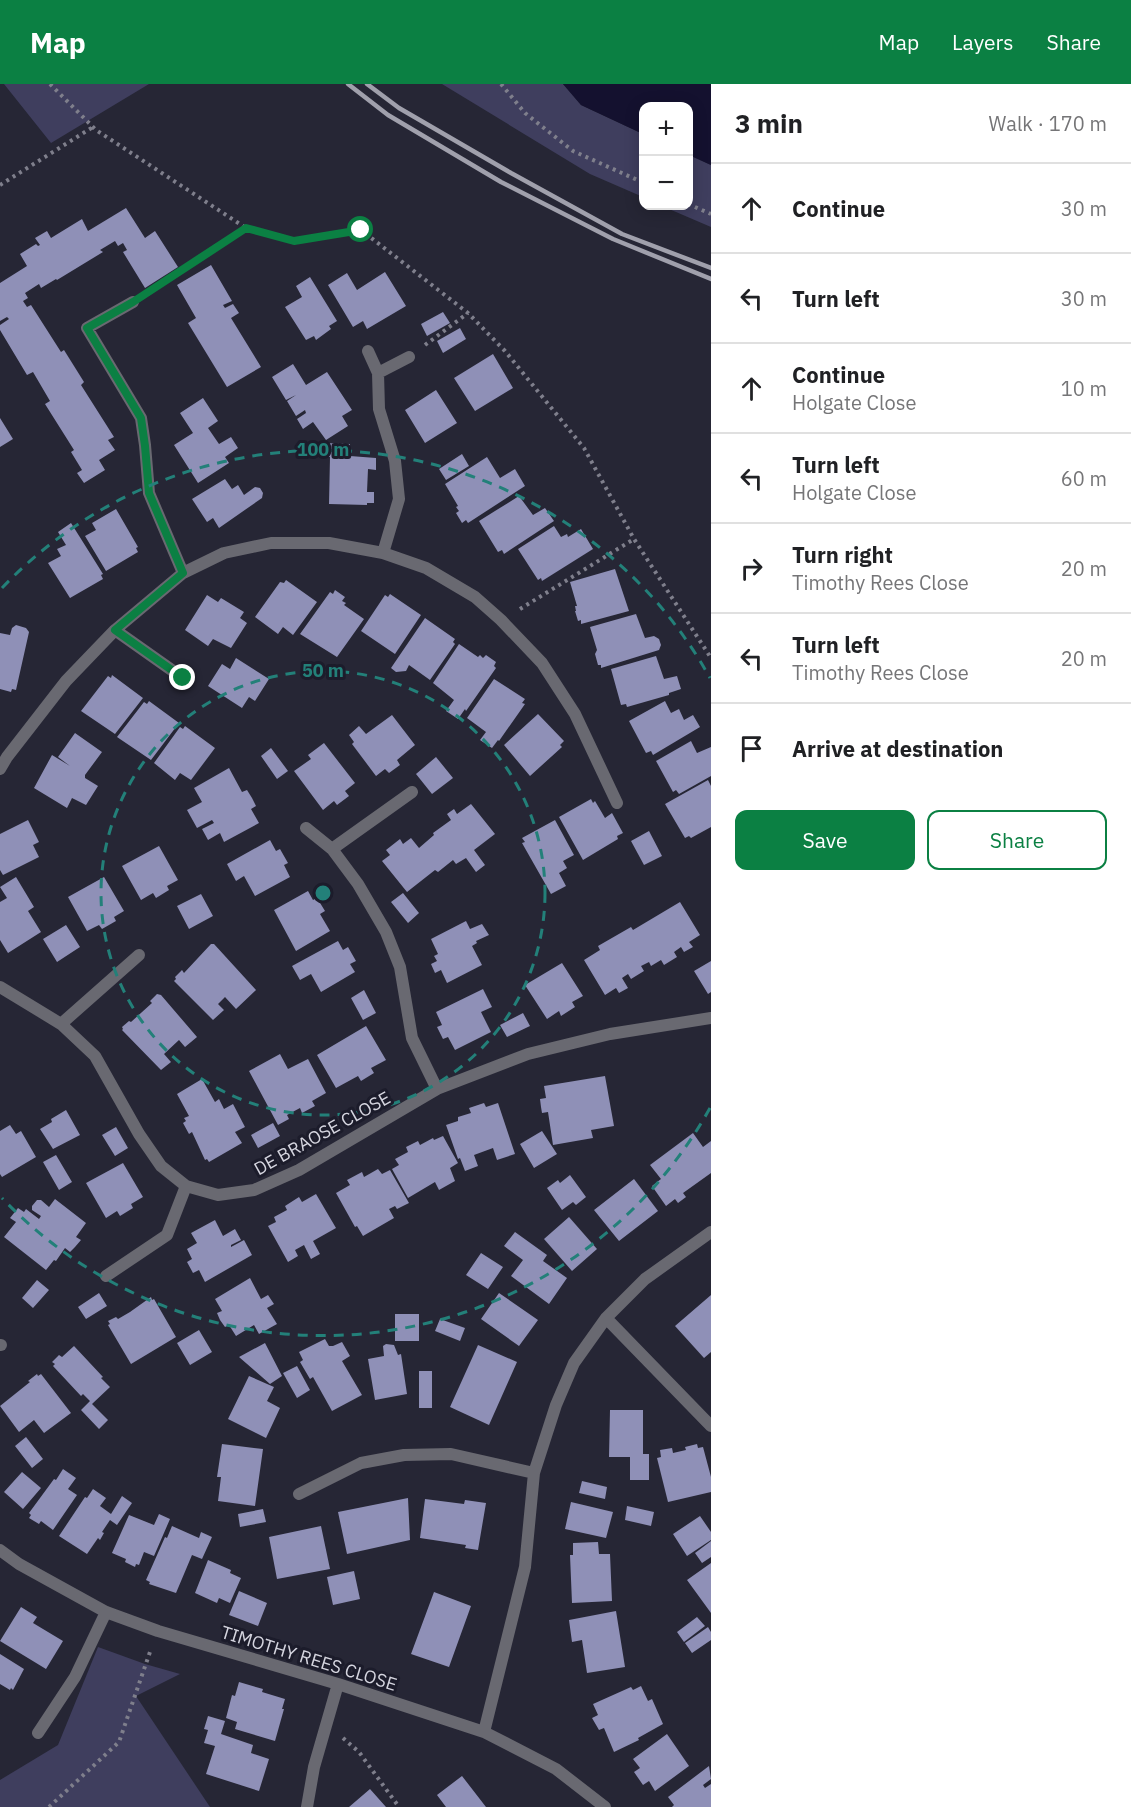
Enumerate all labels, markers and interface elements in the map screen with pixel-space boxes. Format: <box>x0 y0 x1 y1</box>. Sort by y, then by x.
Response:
text: Map <box>30 24 86 61</box>
text: Map <box>879 28 919 56</box>
text: Layers <box>952 28 1014 56</box>
text: Share <box>1047 28 1101 56</box>
map controls <box>639 102 693 210</box>
button: + <box>639 102 693 156</box>
text: 3 min <box>735 106 803 140</box>
text: Walk · 170 m <box>989 110 1107 137</box>
button: − <box>639 156 693 210</box>
icon: ahead <box>735 192 768 225</box>
text: Continue <box>792 194 885 223</box>
text: 30 m <box>1061 195 1107 222</box>
route start <box>347 216 373 242</box>
icon: left <box>735 282 768 315</box>
text: Turn left <box>792 284 880 313</box>
text: 30 m <box>1061 285 1107 312</box>
text: Continue <box>792 360 885 389</box>
icon: ahead <box>735 372 768 405</box>
text: 10 m <box>1061 375 1107 402</box>
text: Holgate Close <box>792 389 916 416</box>
text: 100 m <box>297 438 349 461</box>
text: Turn left <box>792 450 880 479</box>
icon: left <box>735 462 768 495</box>
text: 60 m <box>1061 465 1107 492</box>
text: Holgate Close <box>792 479 916 506</box>
text: Turn right <box>792 540 893 569</box>
icon: right <box>735 552 768 585</box>
text: 20 m <box>1061 555 1107 582</box>
text: Timothy Rees Close <box>792 569 969 596</box>
text: Turn left <box>792 630 880 659</box>
icon: left <box>735 642 768 675</box>
text: 20 m <box>1061 645 1107 672</box>
text: 50 m <box>302 659 344 682</box>
text: Timothy Rees Close <box>792 659 969 686</box>
route end <box>169 664 195 690</box>
icon: arrive <box>735 732 768 765</box>
text: Arrive at destination <box>792 734 1003 763</box>
button: Save <box>735 810 915 870</box>
button: Share <box>927 810 1107 870</box>
centre of rings <box>313 883 333 903</box>
street label: DE BRAOSE CLOSE <box>250 1086 394 1180</box>
street label: TIMOTHY REES CLOSE <box>218 1620 400 1696</box>

